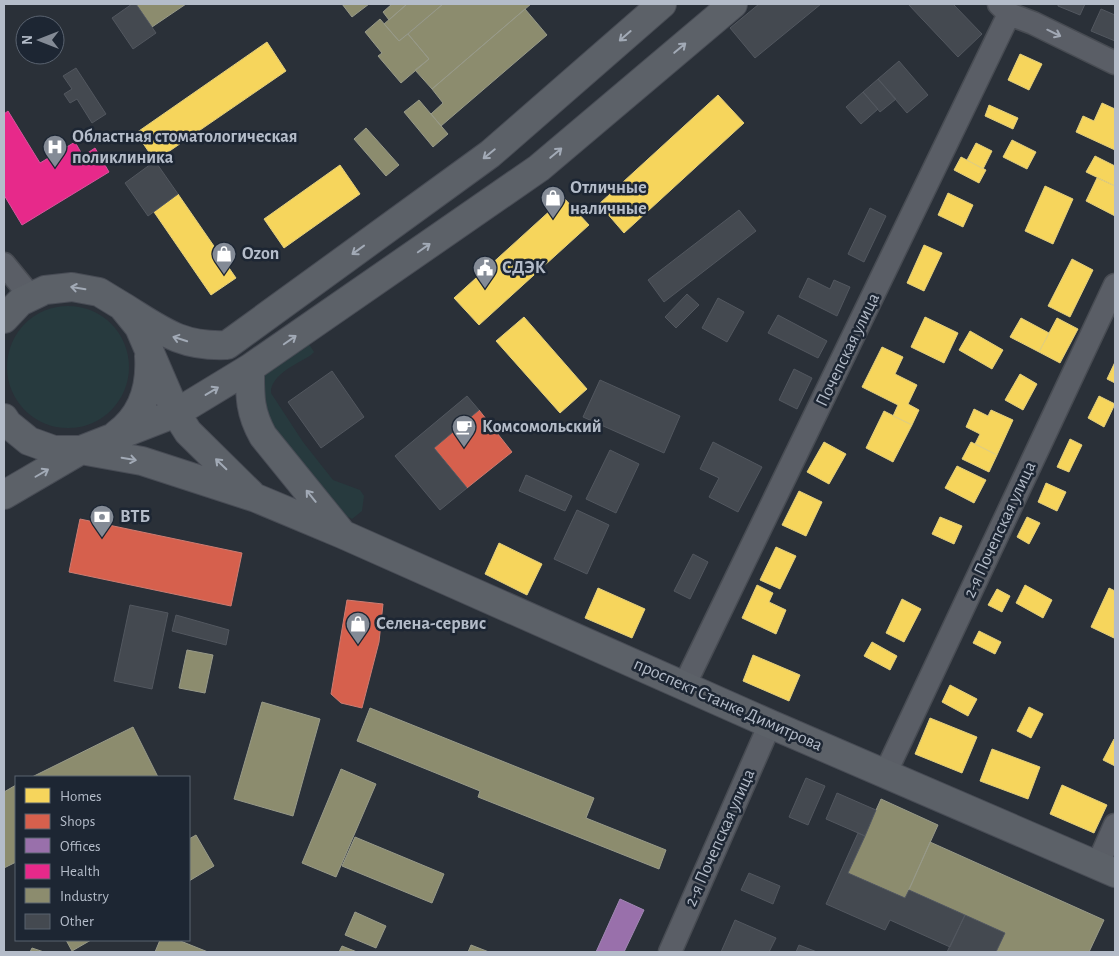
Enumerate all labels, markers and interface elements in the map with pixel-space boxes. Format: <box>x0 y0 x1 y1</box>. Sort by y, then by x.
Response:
north arrow <box>15 15 65 65</box>
one-way arrow <box>1046 28 1061 38</box>
one-way arrow <box>618 30 631 42</box>
text: N <box>21 35 35 45</box>
one-way arrow <box>674 43 687 54</box>
place label: Областная стоматологическая поликлиника <box>72 128 297 167</box>
hospital icon: Областная стоматологическая поликлиника <box>42 134 68 168</box>
one-way arrow <box>483 148 496 159</box>
one-way arrow <box>550 148 563 159</box>
place label: Отличные наличные <box>570 179 647 218</box>
shop icon: Отличные наличные <box>540 185 566 219</box>
shop icon: Ozon <box>211 241 237 275</box>
one-way arrow <box>417 243 431 253</box>
place label: Ozon <box>242 245 279 263</box>
one-way arrow <box>351 245 365 255</box>
public building icon: СДЭК <box>472 255 498 289</box>
place label: СДЭК <box>502 259 546 277</box>
one-way arrow <box>70 283 86 293</box>
street label: Почепская улица <box>813 291 883 409</box>
one-way arrow <box>172 334 188 343</box>
one-way arrow <box>283 335 297 345</box>
one-way arrow <box>205 385 219 395</box>
cafe icon: Комсомольский <box>451 414 477 448</box>
place label: Комсомольский <box>482 418 602 436</box>
one-way arrow <box>120 454 136 464</box>
one-way arrow <box>215 458 227 471</box>
street label: 2-я Почепская улица <box>960 459 1040 601</box>
one-way arrow <box>35 467 49 477</box>
one-way arrow <box>306 490 317 503</box>
bank icon: ВТБ <box>89 504 115 538</box>
place label: ВТБ <box>120 508 150 526</box>
shop icon: Селена-сервис <box>345 611 371 645</box>
place label: Селена-сервис <box>376 615 486 633</box>
street label: проспект Станке Димитрова <box>631 655 825 755</box>
street label: 2-я Почепская улица <box>682 767 758 909</box>
legend <box>15 776 190 941</box>
text: Homes <box>60 789 102 804</box>
text: Shops <box>60 814 95 829</box>
text: Offices <box>60 839 101 854</box>
text: Health <box>60 864 100 879</box>
text: Industry <box>60 889 109 904</box>
text: Other <box>60 914 94 929</box>

